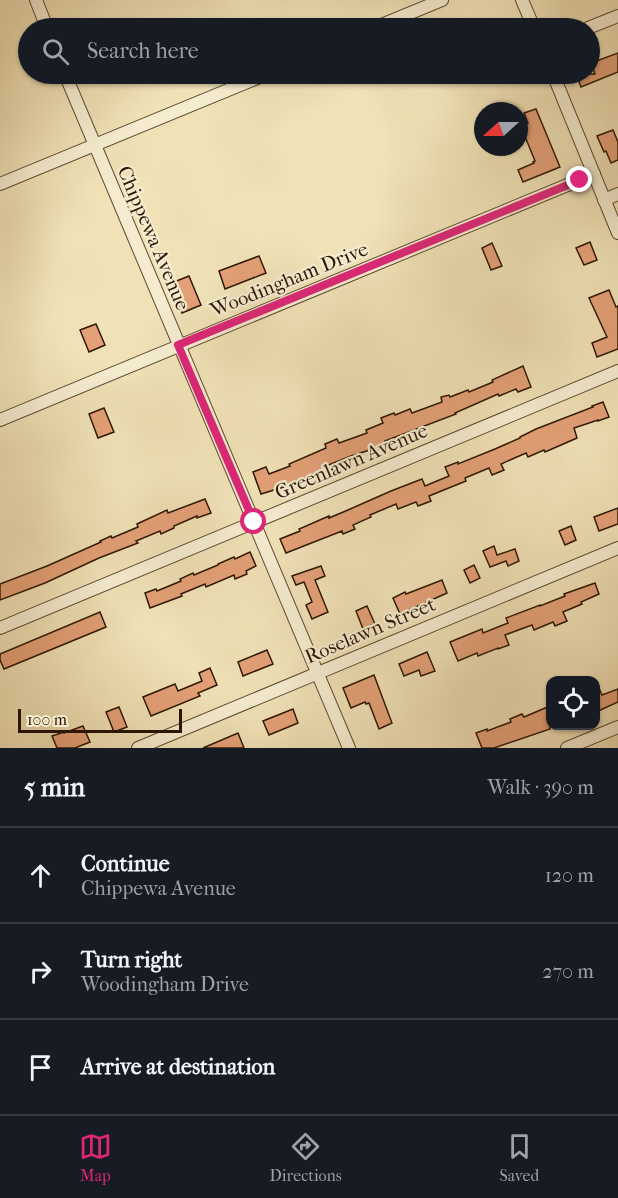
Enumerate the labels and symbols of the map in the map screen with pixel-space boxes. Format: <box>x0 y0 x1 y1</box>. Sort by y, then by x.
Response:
north arrow <box>474 102 528 156</box>
street label: Chippewa Avenue <box>113 162 194 314</box>
route end <box>566 166 592 192</box>
street label: Woodingham Drive <box>206 237 371 322</box>
street label: Greenlawn Avenue <box>271 419 431 504</box>
route start <box>240 508 266 534</box>
street label: Roselawn Street <box>301 593 439 668</box>
scale bar <box>18 706 182 734</box>

